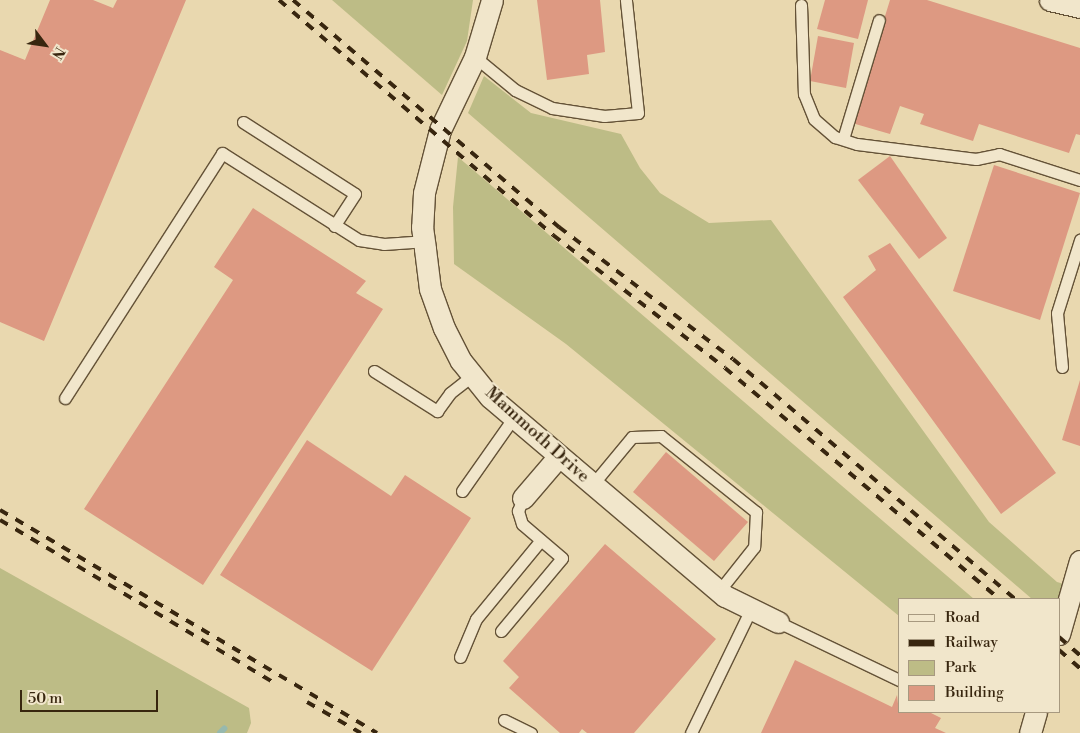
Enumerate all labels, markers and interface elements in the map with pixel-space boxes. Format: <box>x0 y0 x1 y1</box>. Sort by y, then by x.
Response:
north arrow <box>20 20 70 70</box>
text: N <box>47 43 68 62</box>
street label: Mammoth Drive <box>480 382 594 488</box>
legend <box>898 598 1060 713</box>
text: Road <box>945 608 980 627</box>
text: Railway <box>945 633 998 652</box>
text: Park <box>945 658 976 677</box>
scale bar <box>22 680 160 712</box>
text: Building <box>945 683 1004 702</box>
text: 50 m <box>28 689 62 708</box>

